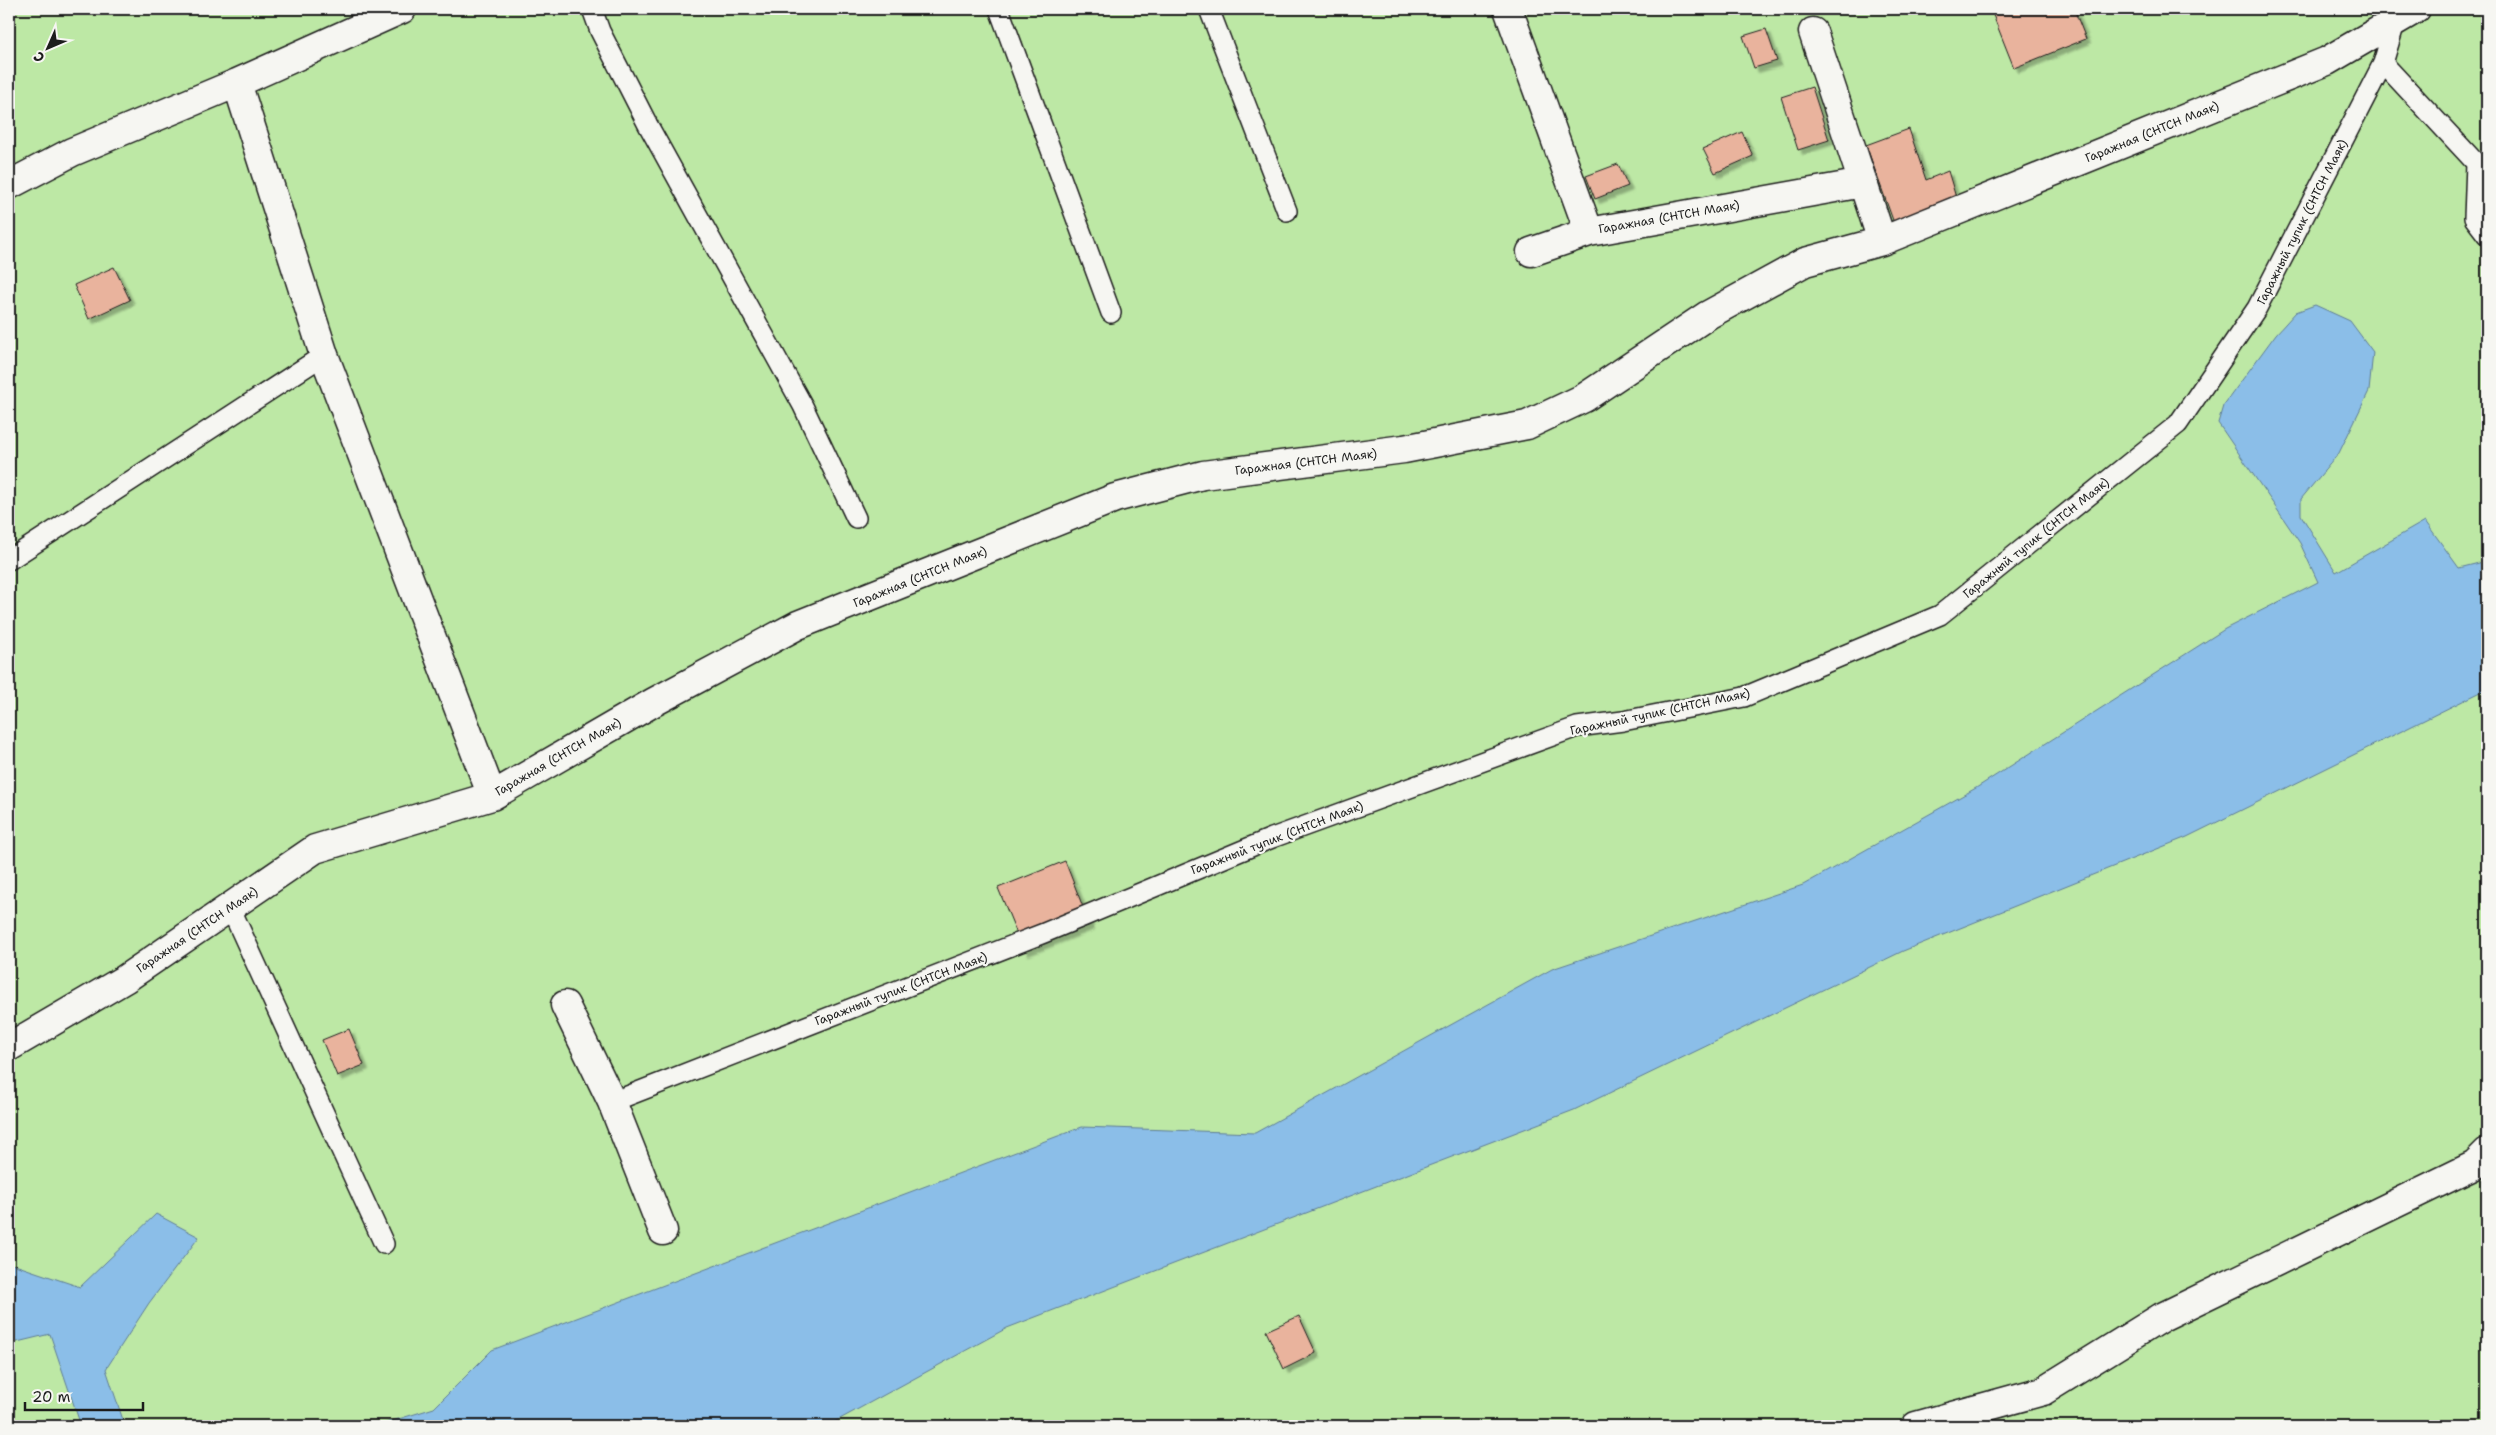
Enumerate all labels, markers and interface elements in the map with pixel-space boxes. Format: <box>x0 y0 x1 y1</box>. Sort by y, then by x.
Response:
north arrow <box>22 22 72 72</box>
text: С <box>29 48 48 67</box>
street label: Гаражная (СНТСН Маяк) <box>2083 98 2221 166</box>
street label: Гаражный тупик (СНТСН Маяк) <box>2253 137 2351 307</box>
street label: Гаражная (СНТСН Маяк) <box>1597 197 1741 237</box>
street label: Гаражная (СНТСН Маяк) <box>1234 445 1378 479</box>
street label: Гаражный тупик (СНТСН Маяк) <box>1960 474 2112 602</box>
street label: Гаражная (СНТСН Маяк) <box>851 543 989 611</box>
street label: Гаражный тупик (СНТСН Маяк) <box>1569 685 1752 739</box>
street label: Гаражная (СНТСН Маяк) <box>492 714 624 800</box>
street label: Гаражный тупик (СНТСН Маяк) <box>1188 798 1366 878</box>
street label: Гаражная (СНТСН Маяк) <box>133 883 261 977</box>
street label: Гаражный тупик (СНТСН Маяк) <box>812 949 990 1029</box>
scale bar <box>25 1380 142 1412</box>
text: 20 m <box>32 1387 71 1407</box>

